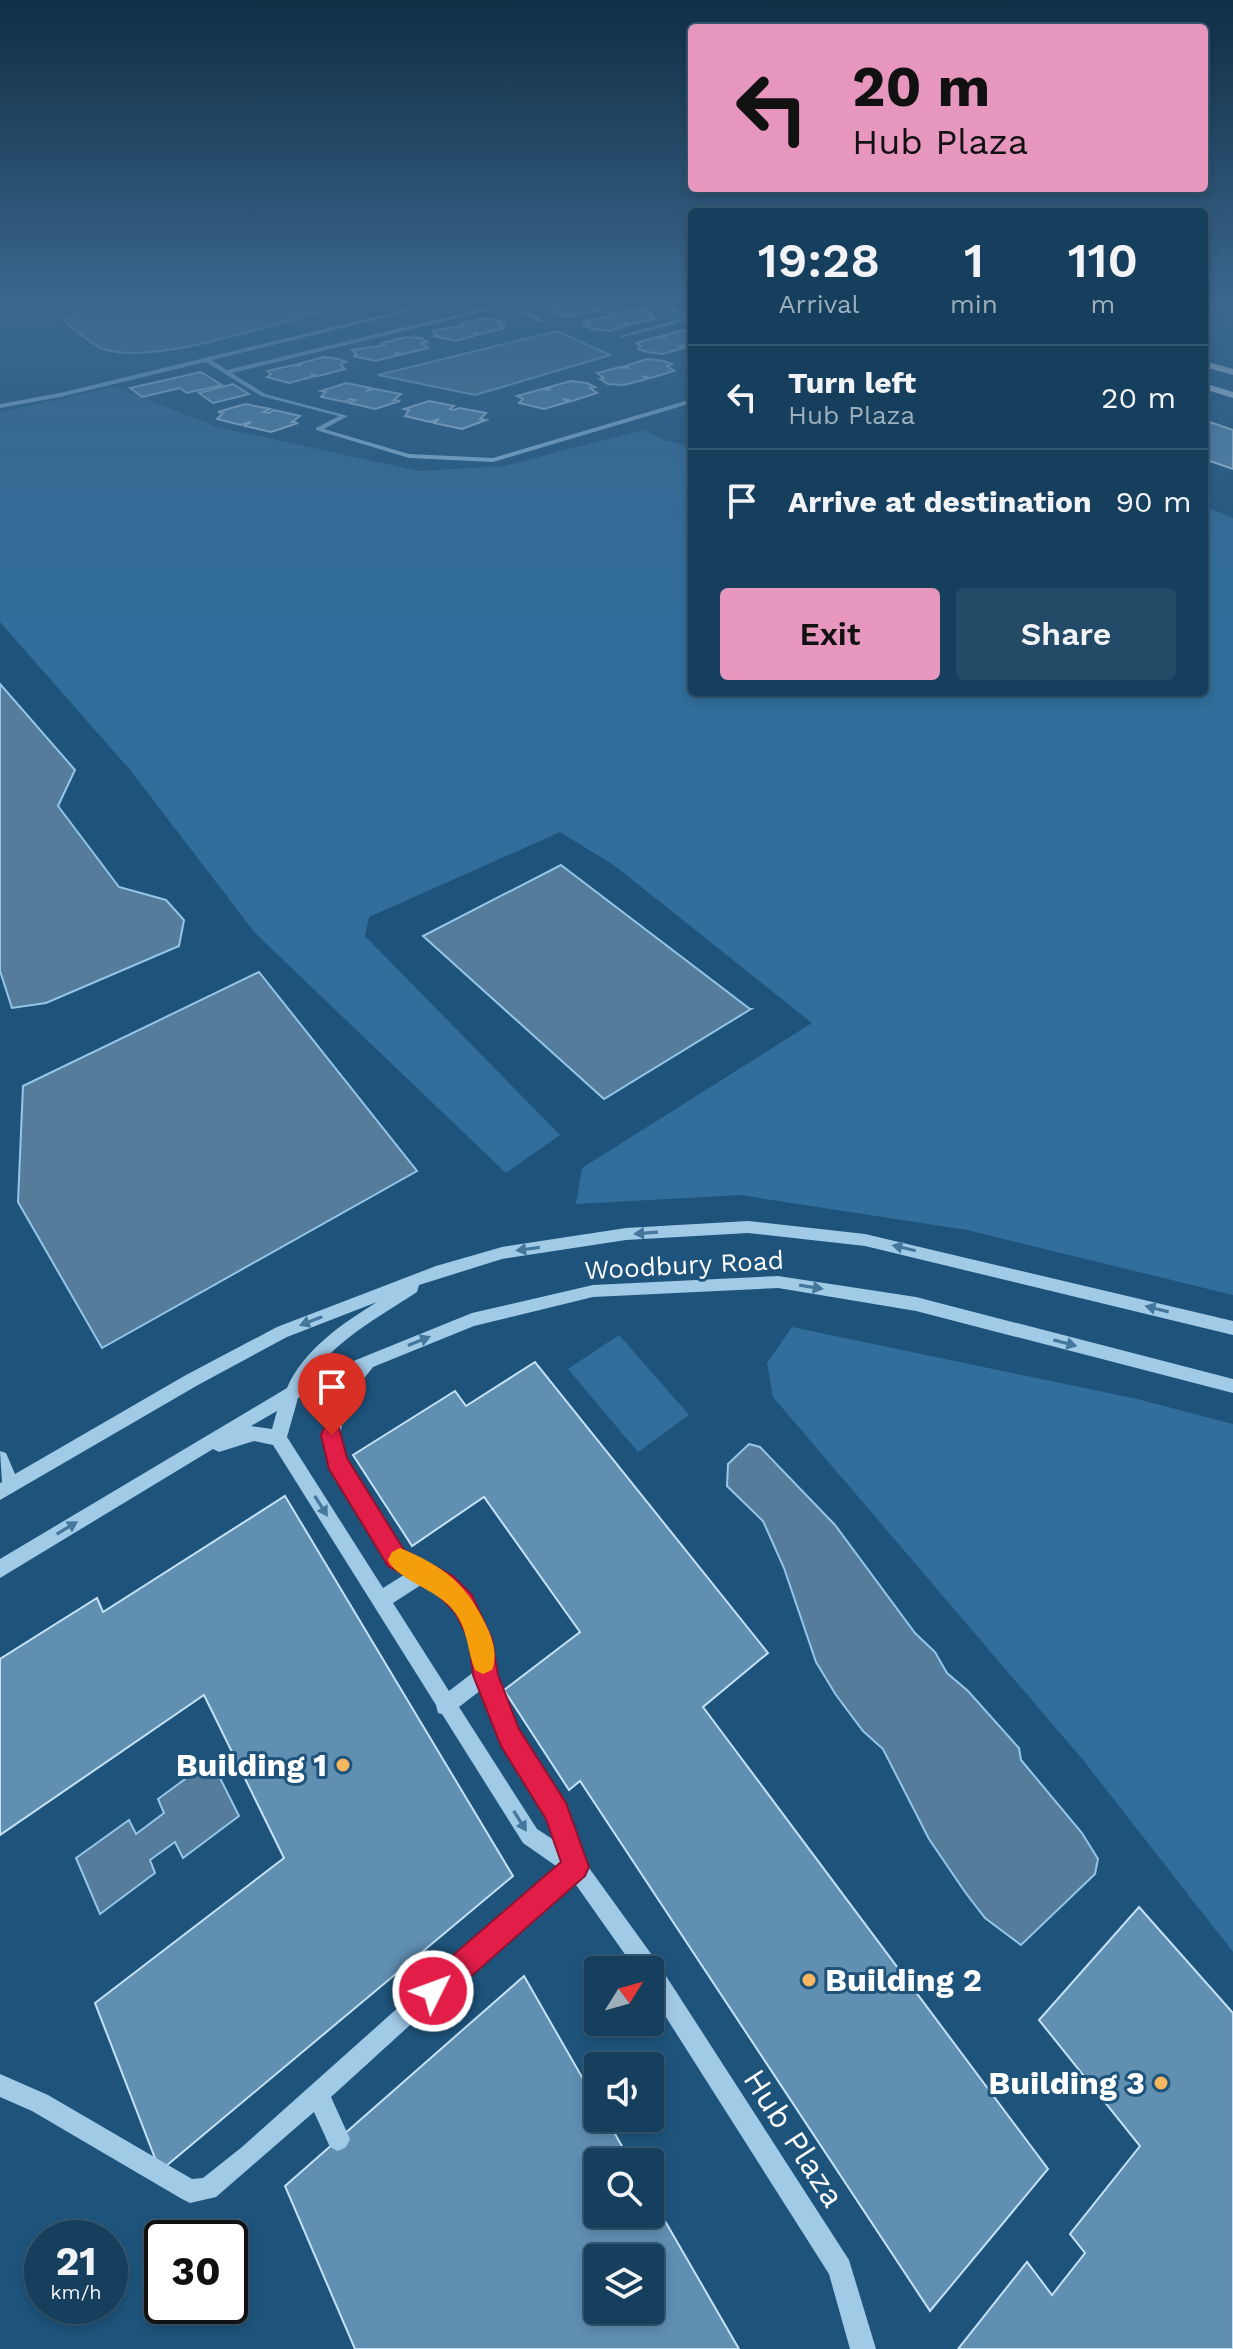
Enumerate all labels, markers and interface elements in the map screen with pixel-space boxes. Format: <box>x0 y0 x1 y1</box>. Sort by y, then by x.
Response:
text: 20 m <box>852 54 990 120</box>
icon: left <box>720 56 824 160</box>
text: Hub Plaza <box>852 121 1028 163</box>
text: 19:28 <box>758 232 880 289</box>
text: 1 <box>964 232 984 289</box>
text: 110 <box>1068 232 1138 289</box>
text: Arrival <box>778 289 860 319</box>
text: min <box>950 289 998 319</box>
text: m <box>1090 289 1115 319</box>
text: Turn left <box>788 365 916 400</box>
icon: left <box>720 375 764 419</box>
text: 20 m <box>1101 380 1176 415</box>
text: Hub Plaza <box>788 400 915 430</box>
icon: arrive <box>720 479 764 523</box>
text: Arrive at destination <box>788 484 1092 519</box>
text: 90 m <box>1116 484 1192 519</box>
button: Exit <box>720 588 940 680</box>
button: Share <box>956 588 1176 680</box>
one-way arrow <box>633 1227 658 1240</box>
one-way arrow <box>892 1242 917 1254</box>
one-way arrow <box>515 1243 540 1256</box>
street label: Woodbury Road <box>584 1245 784 1285</box>
one-way arrow <box>799 1282 824 1294</box>
one-way arrow <box>1145 1302 1170 1314</box>
one-way arrow <box>299 1314 323 1327</box>
one-way arrow <box>407 1334 431 1347</box>
one-way arrow <box>1052 1337 1077 1349</box>
pin <box>298 1353 366 1435</box>
icon: arrive <box>310 1365 354 1409</box>
one-way arrow <box>314 1495 328 1517</box>
one-way arrow <box>55 1521 78 1536</box>
place label: Building 1 <box>176 1746 327 1784</box>
marker: Building 1 <box>334 1756 352 1774</box>
one-way arrow <box>513 1811 528 1832</box>
position arrow <box>391 1949 475 2033</box>
north arrow <box>584 1956 664 2036</box>
map controls <box>584 1956 664 2324</box>
place label: Building 2 <box>825 1961 982 1999</box>
marker: Building 2 <box>800 1971 818 1989</box>
button: sound <box>584 2052 664 2132</box>
street label: Hub Plaza <box>735 2062 853 2214</box>
place label: Building 3 <box>988 2064 1145 2102</box>
marker: Building 3 <box>1152 2074 1170 2092</box>
button: search <box>584 2148 664 2228</box>
speed limit sign: 30 <box>144 2220 248 2324</box>
text: 21 <box>55 2238 97 2285</box>
button: layers <box>584 2244 664 2324</box>
text: km/h <box>50 2280 102 2304</box>

